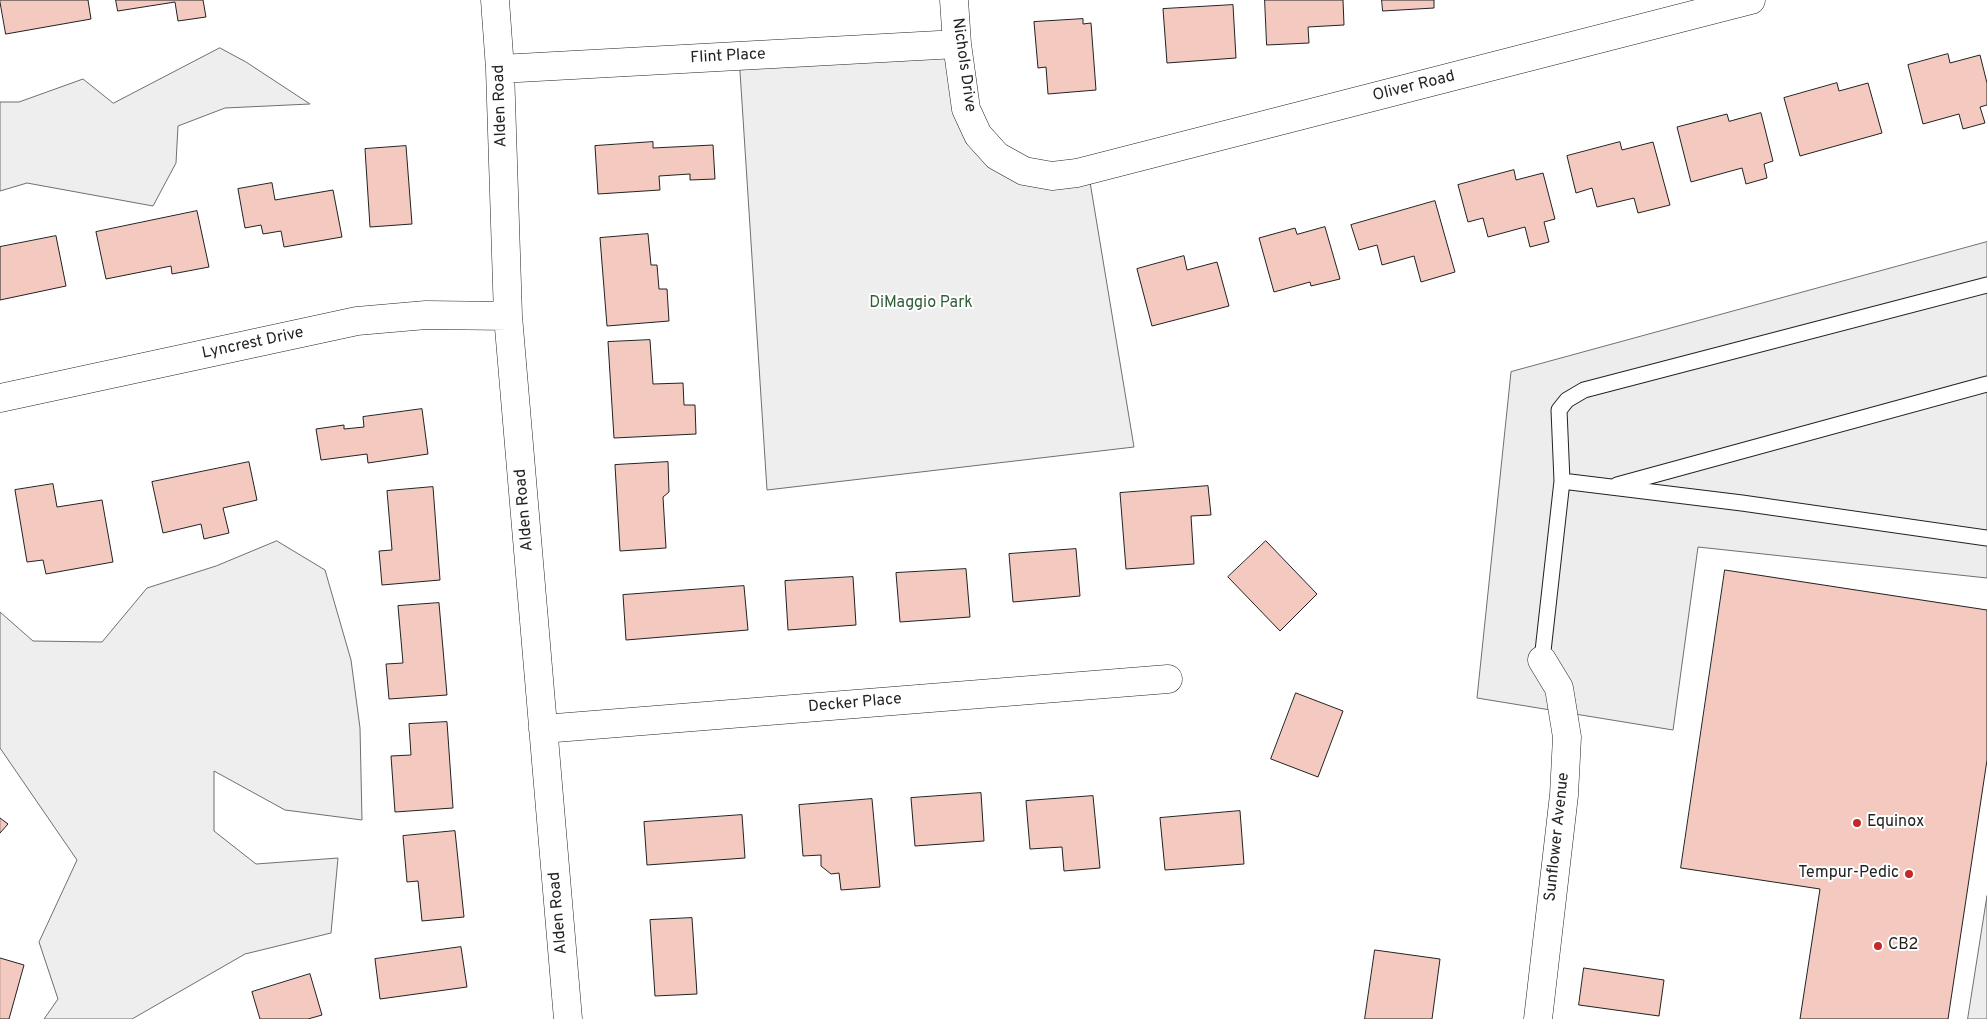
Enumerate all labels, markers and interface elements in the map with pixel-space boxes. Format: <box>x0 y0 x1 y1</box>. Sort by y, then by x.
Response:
street label: Nichols Drive <box>947 17 979 113</box>
street label: Flint Place <box>690 45 766 69</box>
street label: Alden Road <box>490 64 512 148</box>
street label: Oliver Road <box>1371 68 1457 106</box>
park label: DiMaggio Park <box>869 294 973 314</box>
street label: Lyncrest Drive <box>200 324 306 364</box>
street label: Alden Road <box>512 468 538 552</box>
street label: Decker Place <box>807 690 903 718</box>
street label: Sunflower Avenue <box>1542 772 1574 902</box>
place label: Equinox <box>1867 813 1924 833</box>
marker: Equinox <box>1851 817 1863 829</box>
place label: Tempur-Pedic <box>1798 864 1899 884</box>
marker: Tempur-Pedic <box>1903 868 1915 880</box>
street label: Alden Road <box>546 871 572 955</box>
place label: CB2 <box>1888 936 1918 956</box>
marker: CB2 <box>1872 940 1884 952</box>

